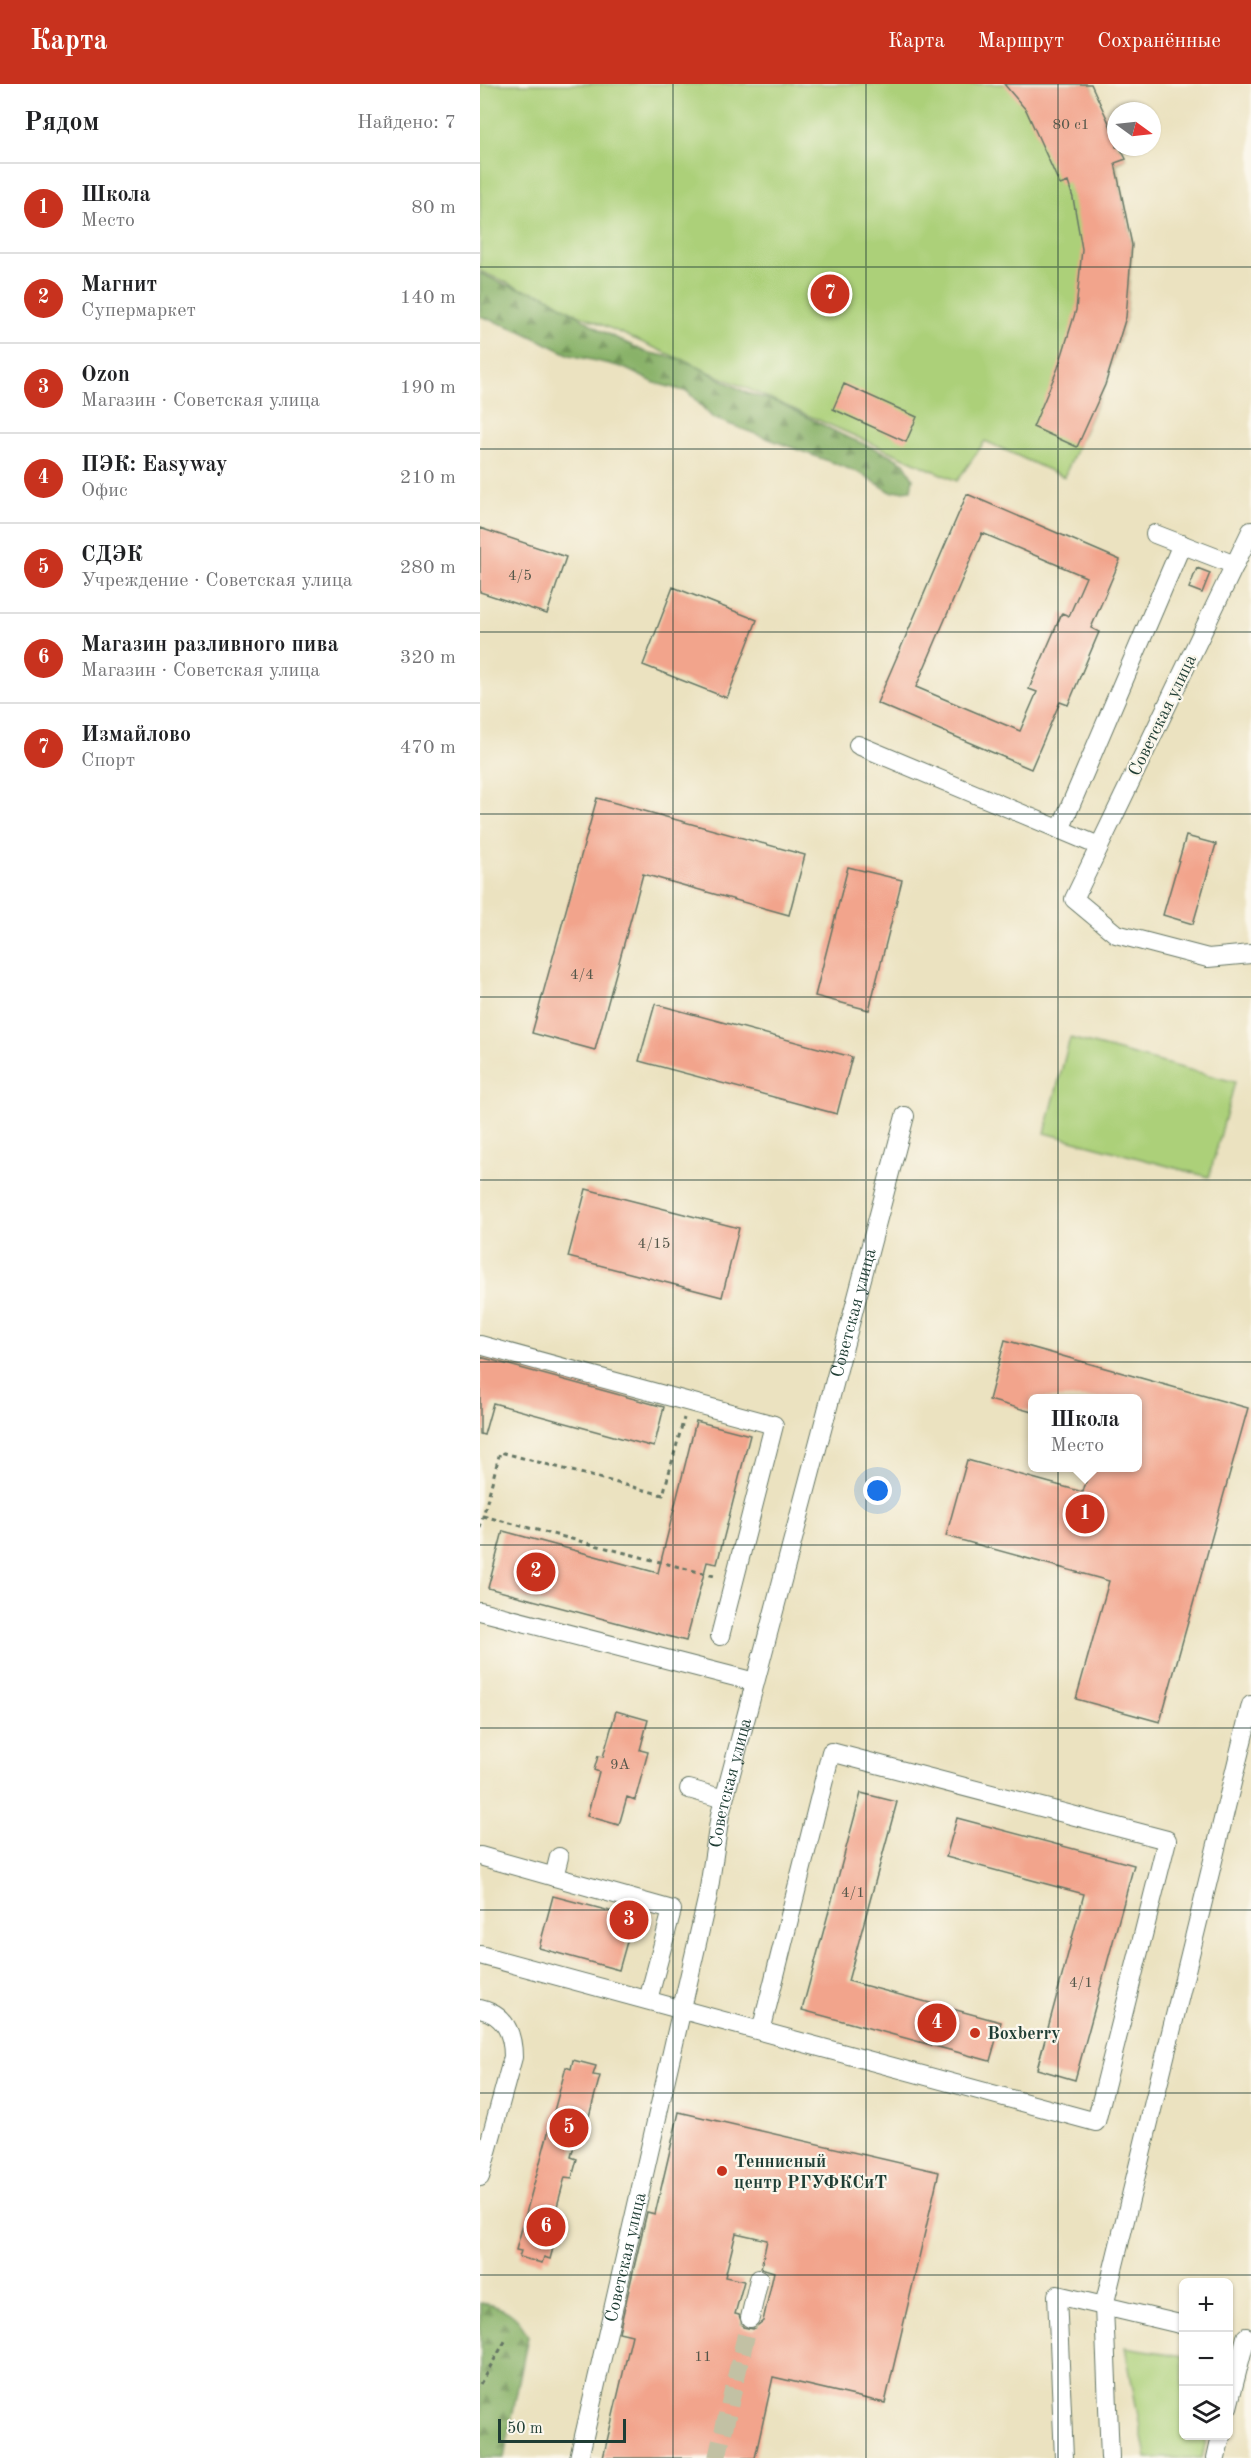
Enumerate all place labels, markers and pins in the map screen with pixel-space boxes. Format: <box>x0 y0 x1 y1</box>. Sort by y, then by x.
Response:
pin: 7 <box>810 272 850 316</box>
pin: 1 <box>1066 1492 1104 1536</box>
pin: 2 <box>516 1550 556 1594</box>
pin: 3 <box>610 1898 648 1942</box>
pin: 4 <box>918 2000 956 2046</box>
place label: Boxberry <box>987 2025 1061 2043</box>
marker: Boxberry <box>968 2026 982 2040</box>
pin: 5 <box>550 2106 589 2150</box>
place label: Теннисный центр РГУФКСиТ <box>734 2153 887 2192</box>
marker: Теннисный центр РГУФКСиТ <box>715 2164 729 2178</box>
pin: 6 <box>526 2204 566 2250</box>

